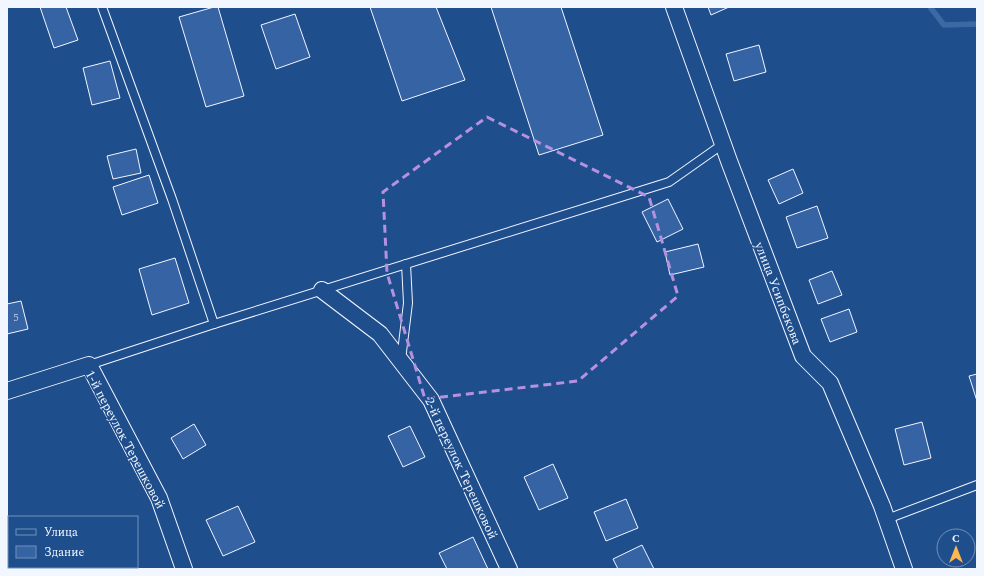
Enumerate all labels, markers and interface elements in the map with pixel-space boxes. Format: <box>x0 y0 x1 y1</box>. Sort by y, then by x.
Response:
street label: улица Усипбекова <box>749 238 807 348</box>
house number: 5 <box>13 309 19 326</box>
street label: 1-й переулок Терешковой <box>80 367 170 513</box>
street label: 2-й переулок Терешковой <box>419 394 503 543</box>
legend <box>8 516 138 568</box>
text: Улица <box>44 523 78 542</box>
north arrow <box>936 528 976 568</box>
text: С <box>952 530 960 547</box>
text: Здание <box>44 543 84 562</box>

